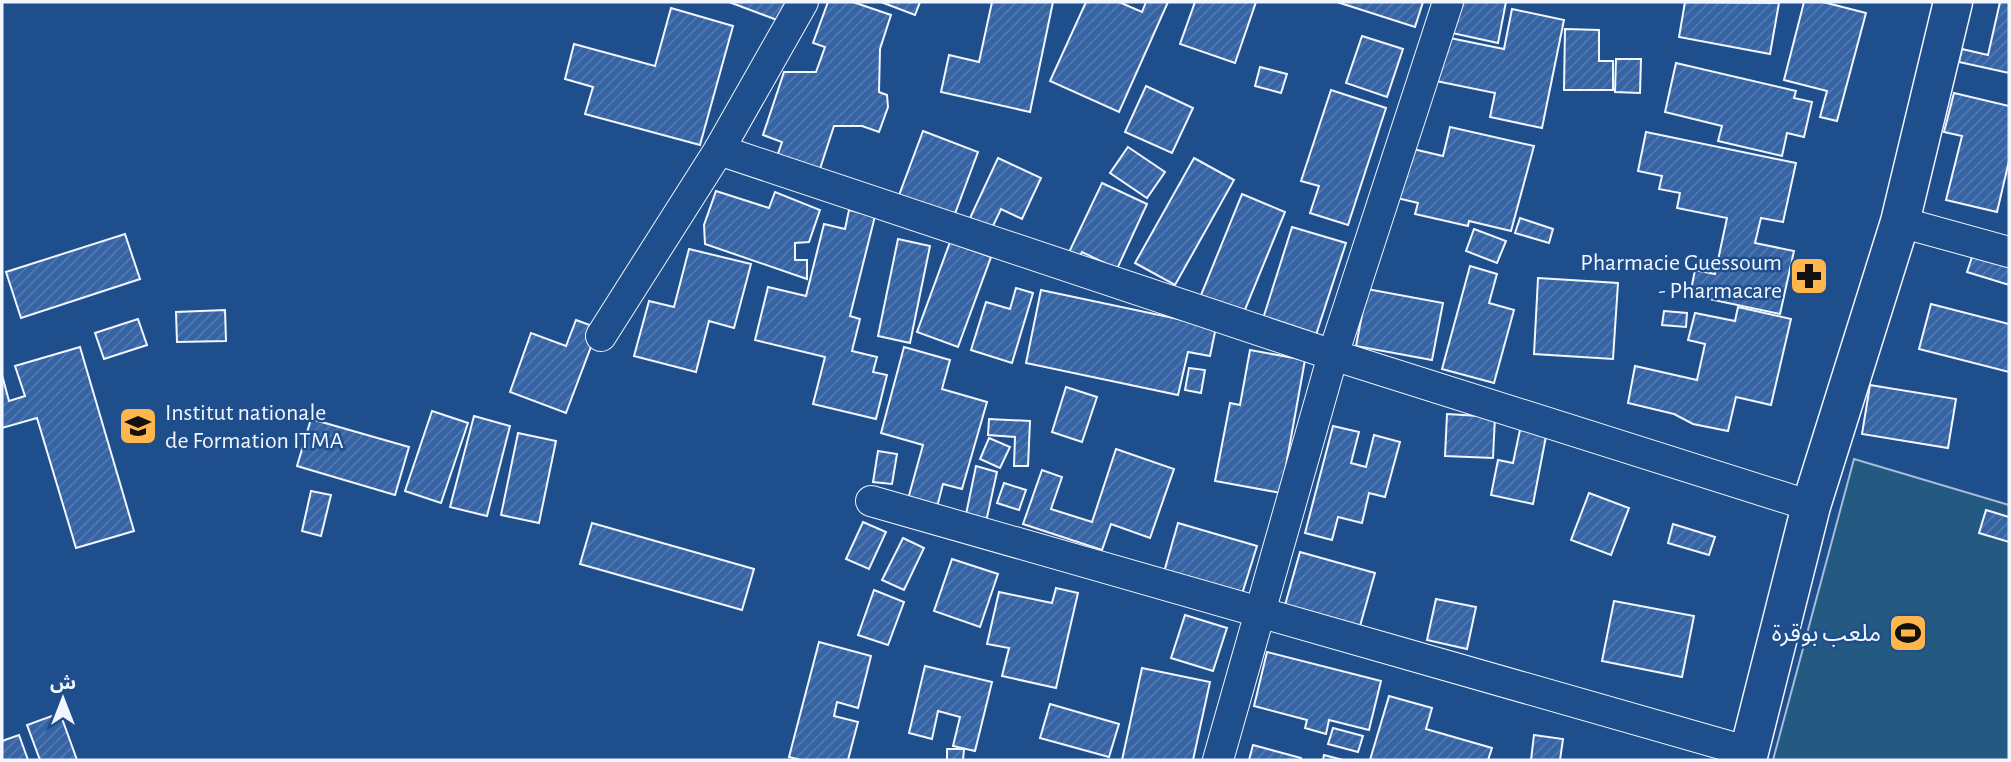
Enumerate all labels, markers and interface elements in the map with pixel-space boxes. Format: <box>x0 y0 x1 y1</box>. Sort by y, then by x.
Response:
place label: Pharmacie Guessoum - Pharmacare <box>1580 251 1782 303</box>
pharmacy icon: Pharmacie Guessoum - Pharmacare <box>1788 255 1830 297</box>
place label: Institut nationale de Formation ITMA <box>165 401 344 453</box>
school or university icon: Institut nationale de Formation ITMA <box>117 405 159 447</box>
sports icon: ملعب بوقرة <box>1887 612 1929 654</box>
place label: ملعب بوقرة <box>1772 622 1881 647</box>
north arrow <box>28 664 98 734</box>
text: ش <box>50 674 76 693</box>

